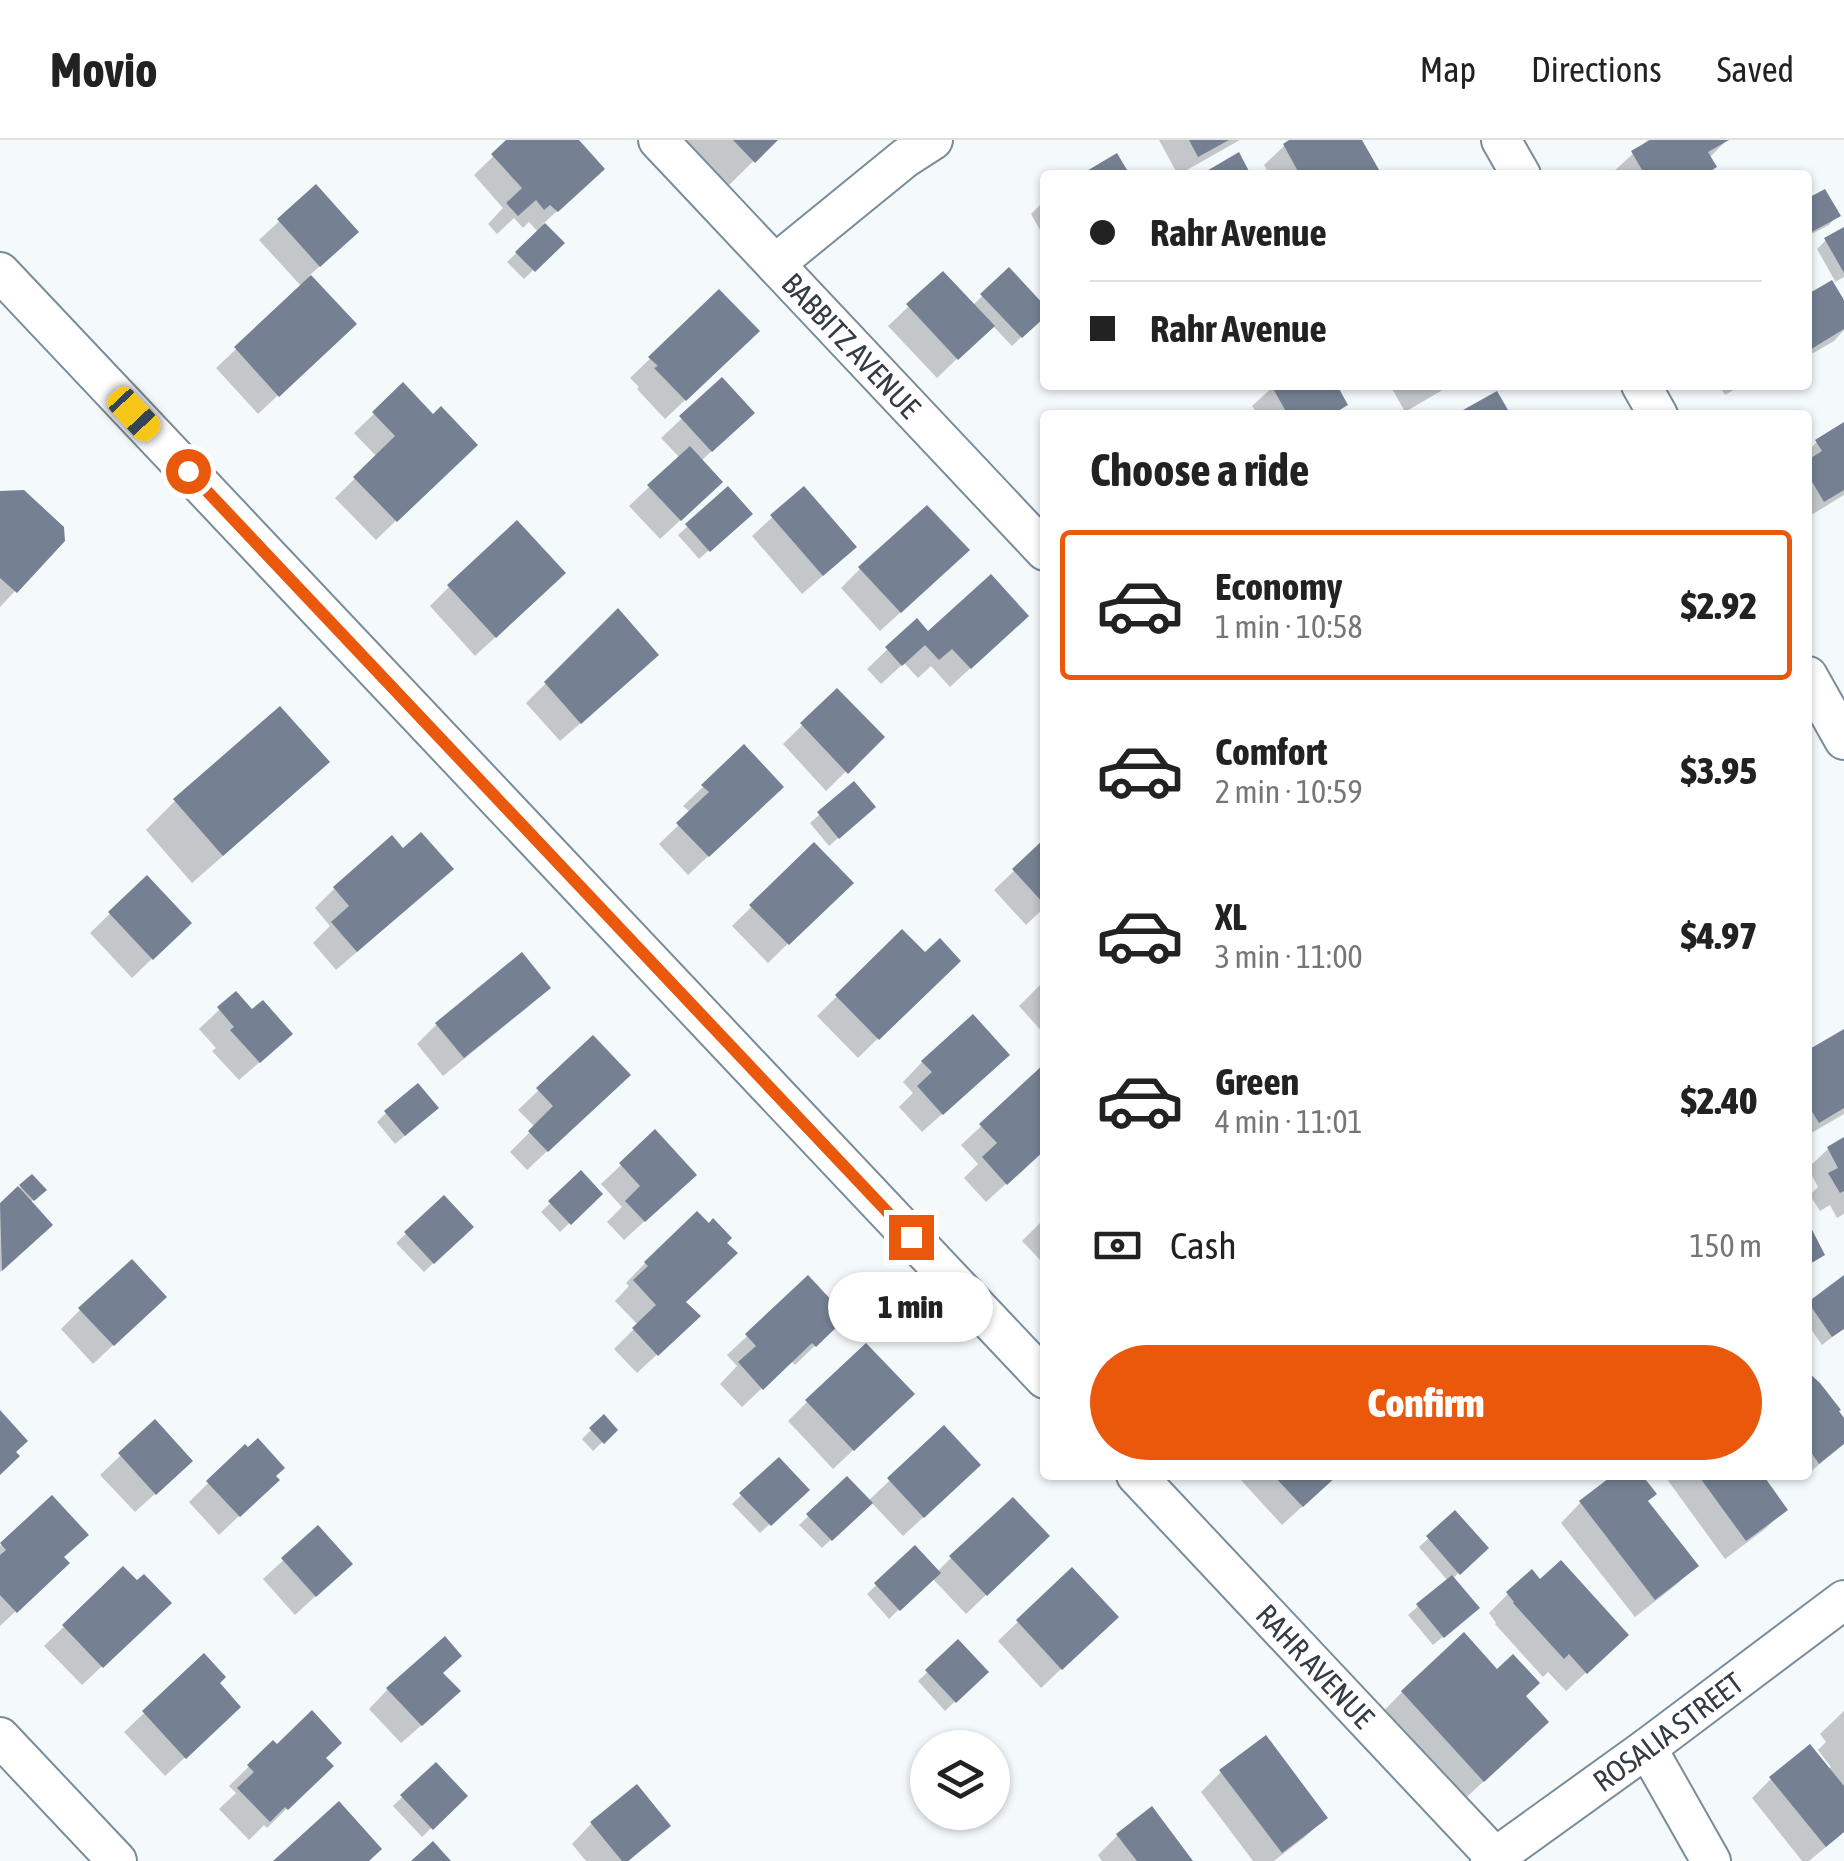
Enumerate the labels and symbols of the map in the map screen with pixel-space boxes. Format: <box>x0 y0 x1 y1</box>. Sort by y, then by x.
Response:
street label: BABBITZ AVENUE <box>775 266 927 425</box>
car <box>103 382 165 446</box>
route start <box>166 449 211 494</box>
route end <box>889 1215 934 1260</box>
callout: 1 min <box>828 1272 994 1342</box>
street label: RAHR AVENUE <box>1250 1597 1381 1735</box>
street label: ROSALIA STREET <box>1587 1665 1749 1798</box>

